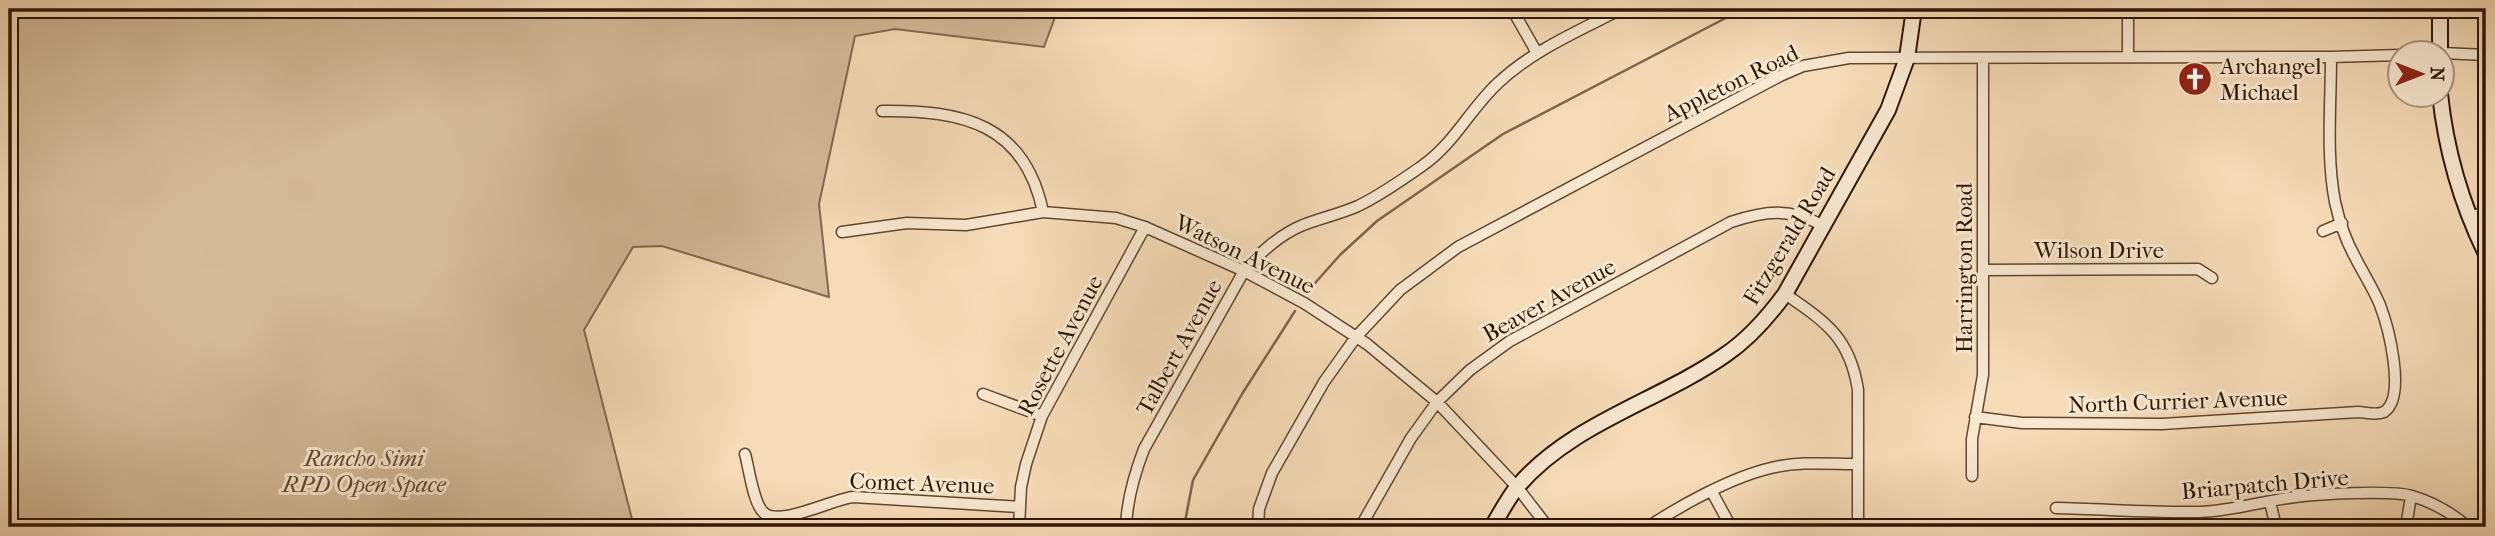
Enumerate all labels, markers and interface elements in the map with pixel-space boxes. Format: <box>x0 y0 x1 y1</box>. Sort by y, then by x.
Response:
north arrow <box>2386 38 2456 108</box>
street label: Appleton Road <box>1659 39 1803 128</box>
place label: Archangel Michael <box>2219 53 2322 106</box>
church icon: Archangel Michael <box>2176 60 2214 98</box>
text: N <box>2426 67 2448 82</box>
street label: Fitzgerald Road <box>1738 162 1841 310</box>
street label: Harrington Road <box>1951 182 1978 353</box>
street label: Watson Avenue <box>1169 208 1319 300</box>
street label: Wilson Drive <box>2033 237 2164 264</box>
street label: Beaver Avenue <box>1478 253 1620 348</box>
street label: Rosette Avenue <box>1012 271 1109 420</box>
street label: Talbert Avenue <box>1131 275 1228 420</box>
street label: North Currier Avenue <box>2068 384 2288 419</box>
park label: Rancho Simi RPD Open Space <box>280 445 446 498</box>
street label: Briarpatch Drive <box>2180 464 2350 505</box>
street label: Comet Avenue <box>849 467 995 500</box>

